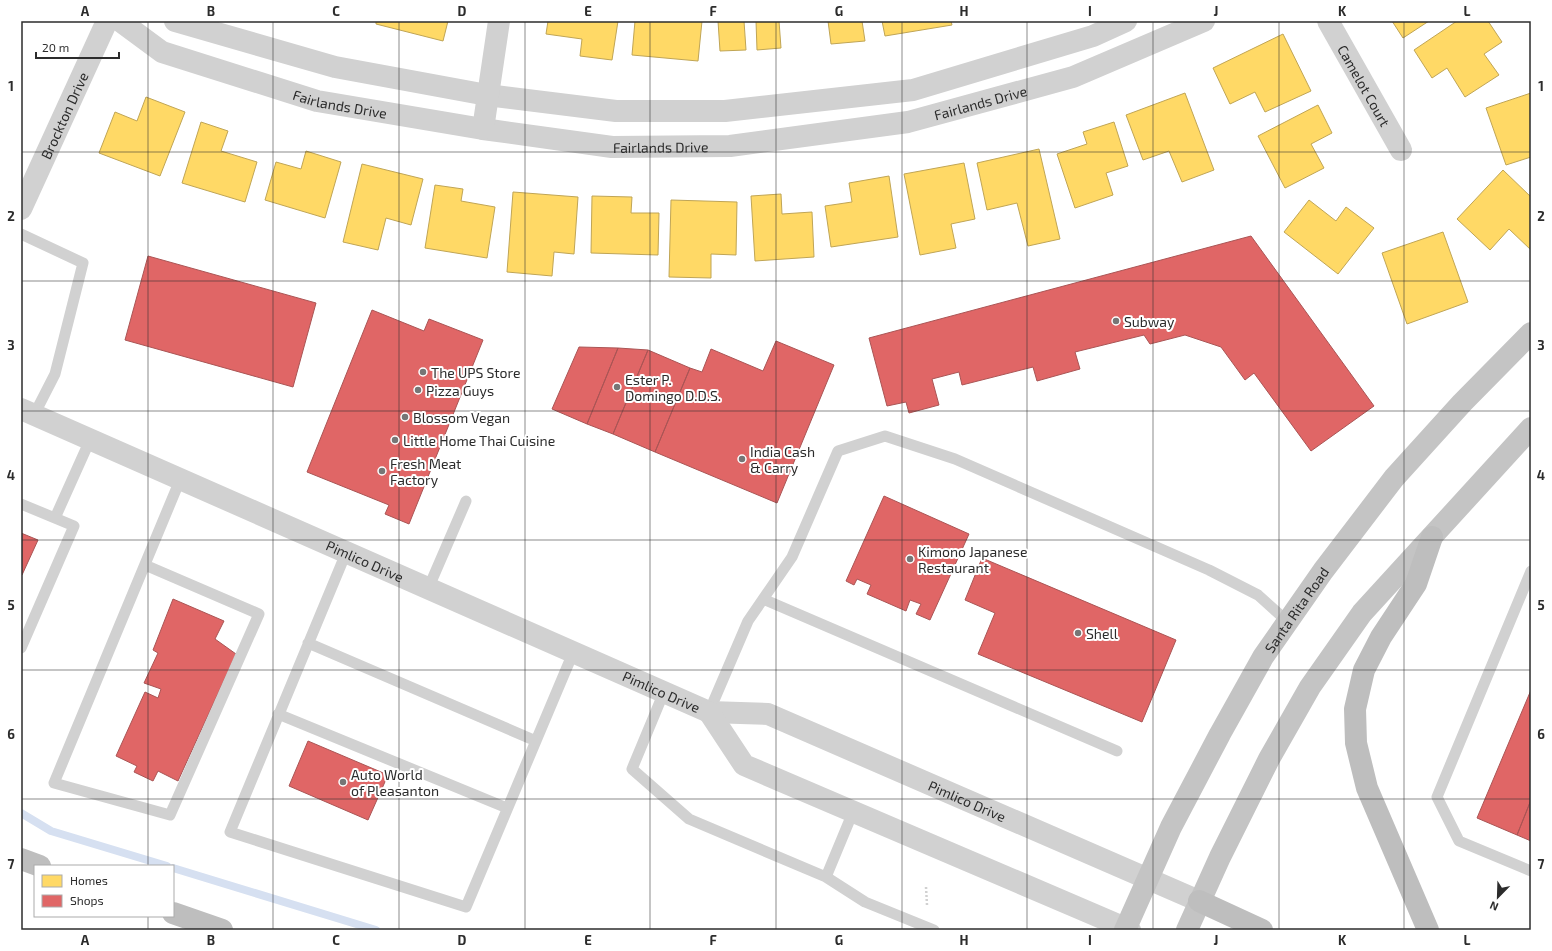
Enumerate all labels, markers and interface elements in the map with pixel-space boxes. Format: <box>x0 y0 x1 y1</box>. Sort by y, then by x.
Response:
text: A <box>81 3 90 19</box>
text: B <box>207 3 215 19</box>
text: C <box>332 3 340 19</box>
text: D <box>458 3 467 19</box>
text: E <box>584 3 592 19</box>
text: F <box>709 3 717 19</box>
text: G <box>835 3 843 19</box>
text: H <box>960 3 969 19</box>
text: I <box>1088 3 1092 19</box>
text: J <box>1214 3 1218 19</box>
text: K <box>1338 3 1347 19</box>
text: L <box>1464 3 1471 19</box>
scale bar <box>36 34 119 60</box>
text: 20 m <box>42 40 69 54</box>
street label: Camelot Court <box>1335 42 1394 129</box>
street label: Brockton Drive <box>37 69 91 162</box>
text: 1 <box>8 78 14 94</box>
text: 1 <box>1538 78 1544 94</box>
street label: Fairlands Drive <box>932 81 1029 123</box>
street label: Fairlands Drive <box>291 85 388 121</box>
street label: Fairlands Drive <box>613 138 709 155</box>
text: 2 <box>7 208 15 224</box>
text: 2 <box>1537 208 1545 224</box>
place label: Subway <box>1124 313 1175 330</box>
marker: Subway <box>1111 316 1121 326</box>
text: 3 <box>7 337 15 353</box>
text: 3 <box>1537 337 1545 353</box>
place label: The UPS Store <box>431 364 520 381</box>
marker: The UPS Store <box>418 367 428 377</box>
place label: Ester P. Domingo D.D.S. <box>625 371 721 404</box>
place label: Pizza Guys <box>426 382 494 399</box>
marker: Ester P. Domingo D.D.S. <box>612 382 622 392</box>
marker: Pizza Guys <box>413 385 423 395</box>
place label: Blossom Vegan <box>413 409 510 426</box>
marker: Blossom Vegan <box>400 412 410 422</box>
place label: Little Home Thai Cuisine <box>403 432 555 449</box>
marker: Little Home Thai Cuisine <box>390 435 400 445</box>
place label: India Cash & Carry <box>750 443 815 476</box>
marker: India Cash & Carry <box>737 454 747 464</box>
place label: Fresh Meat Factory <box>390 455 461 488</box>
marker: Fresh Meat Factory <box>377 466 387 476</box>
text: 4 <box>7 467 15 483</box>
text: 4 <box>1537 467 1545 483</box>
street label: Pimlico Drive <box>324 536 406 585</box>
place label: Kimono Japanese Restaurant <box>918 543 1027 576</box>
marker: Kimono Japanese Restaurant <box>905 554 915 564</box>
street label: Santa Rita Road <box>1260 563 1332 656</box>
text: 5 <box>7 597 15 613</box>
text: 5 <box>1537 597 1545 613</box>
place label: Shell <box>1086 625 1119 642</box>
marker: Shell <box>1073 628 1083 638</box>
street label: Pimlico Drive <box>620 667 703 716</box>
text: 6 <box>7 726 15 742</box>
text: 6 <box>1537 726 1545 742</box>
place label: Auto World of Pleasanton <box>351 766 439 799</box>
street label: Pimlico Drive <box>926 776 1009 825</box>
marker: Auto World of Pleasanton <box>338 777 348 787</box>
text: 7 <box>8 856 15 872</box>
text: 7 <box>1538 856 1545 872</box>
legend <box>34 865 174 917</box>
text: Homes <box>70 873 108 887</box>
north arrow <box>1478 877 1518 917</box>
text: Shops <box>70 893 104 907</box>
text: N <box>1488 899 1500 914</box>
text: A <box>81 932 90 948</box>
text: B <box>207 932 215 948</box>
text: C <box>332 932 340 948</box>
text: D <box>458 932 467 948</box>
text: E <box>584 932 592 948</box>
text: F <box>709 932 717 948</box>
text: G <box>835 932 843 948</box>
text: H <box>960 932 969 948</box>
text: I <box>1088 932 1092 948</box>
text: J <box>1214 932 1218 948</box>
text: K <box>1338 932 1347 948</box>
text: L <box>1464 932 1471 948</box>

